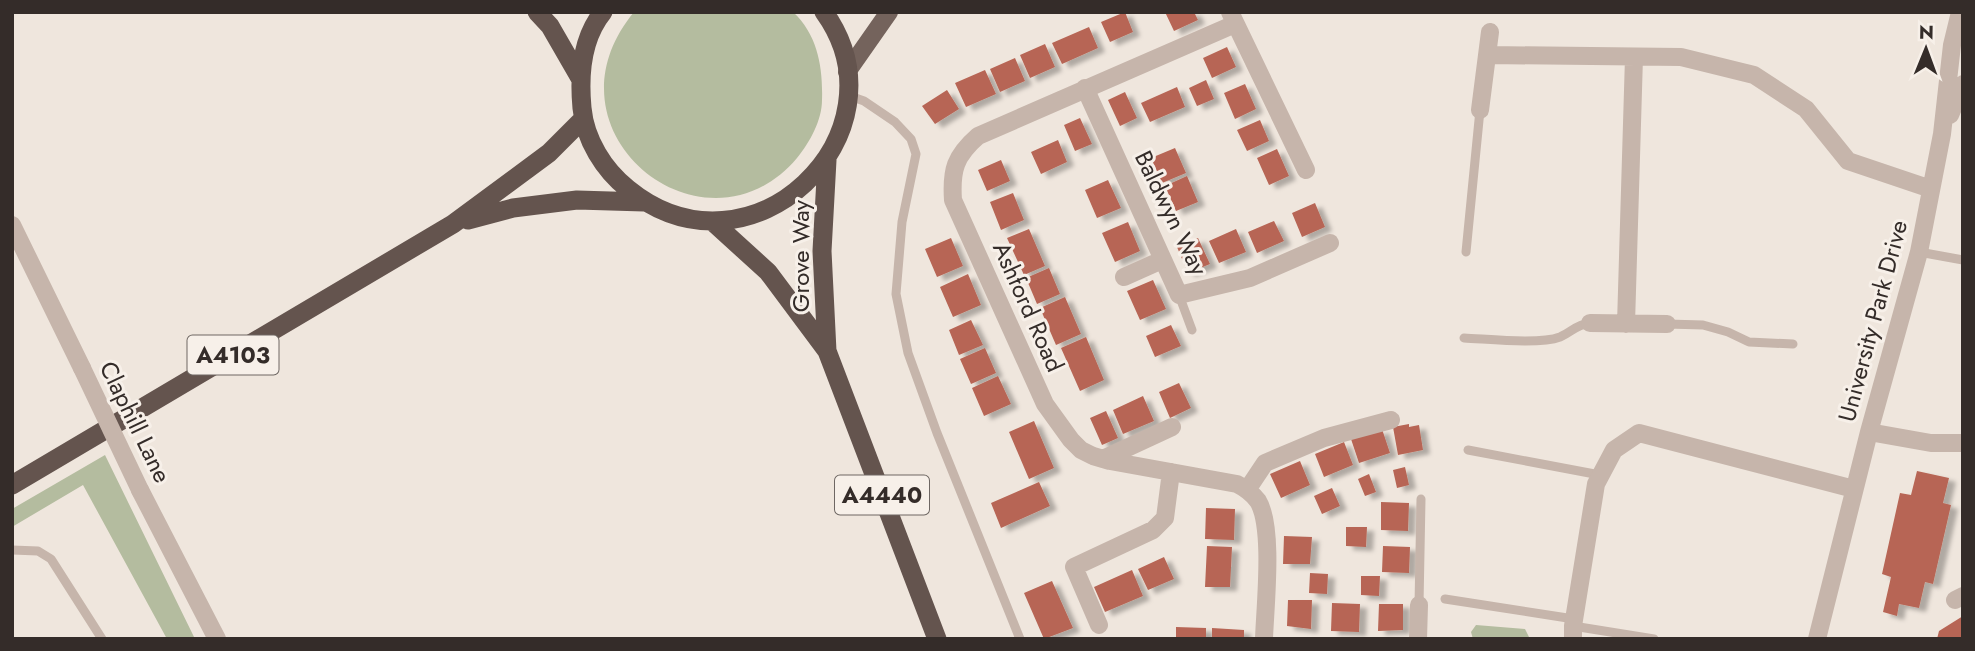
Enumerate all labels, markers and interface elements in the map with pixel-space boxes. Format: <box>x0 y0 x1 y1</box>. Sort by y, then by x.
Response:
north arrow <box>1891 14 1961 84</box>
text: N <box>1919 19 1934 46</box>
street label: Baldwyn Way <box>1126 144 1217 281</box>
street label: Grove Way <box>783 199 818 312</box>
street label: University Park Drive <box>1829 216 1916 426</box>
street label: Ashford Road <box>984 236 1073 377</box>
road number: A4103 <box>188 336 278 374</box>
street label: Claphill Lane <box>91 355 180 489</box>
road number: A4440 <box>835 475 929 514</box>

